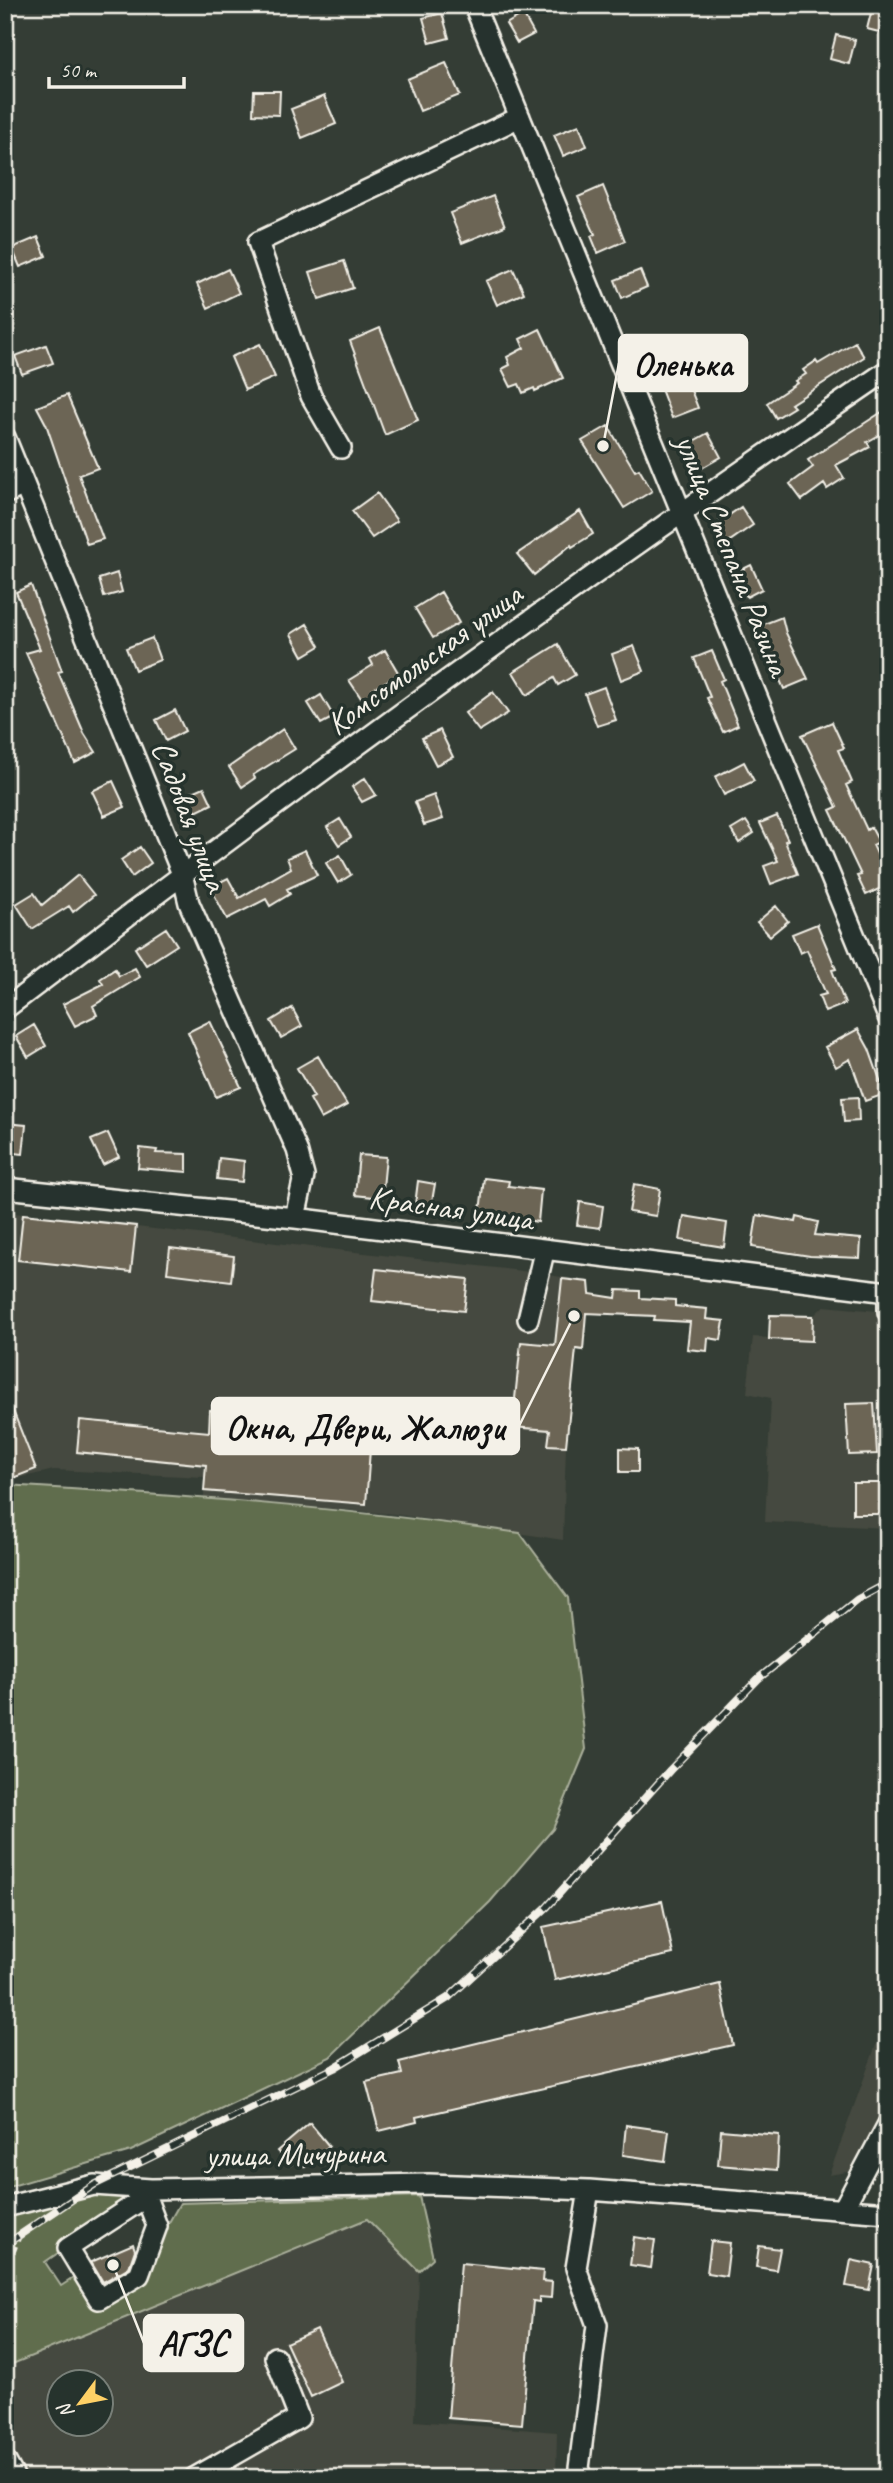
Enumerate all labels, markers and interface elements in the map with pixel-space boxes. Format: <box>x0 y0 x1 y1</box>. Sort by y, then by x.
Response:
scale bar <box>49 46 184 90</box>
text: 50 m <box>60 57 98 83</box>
callout: Оленька <box>619 335 747 391</box>
text: Оленька <box>633 342 735 387</box>
street label: улица Степана Разина <box>665 426 801 684</box>
street label: Комсомольская улица <box>318 573 532 744</box>
street label: Садовая улица <box>142 735 239 900</box>
street label: Красная улица <box>366 1176 538 1241</box>
callout: Окна, Двери, Жалюзи <box>212 1398 519 1454</box>
text: Окна, Двери, Жалюзи <box>226 1405 508 1450</box>
street label: улица Мичурина <box>203 2131 388 2177</box>
callout: АГЗС <box>144 2315 243 2371</box>
text: АГЗС <box>158 2321 232 2366</box>
north arrow <box>46 2368 116 2438</box>
text: N <box>51 2397 80 2423</box>

